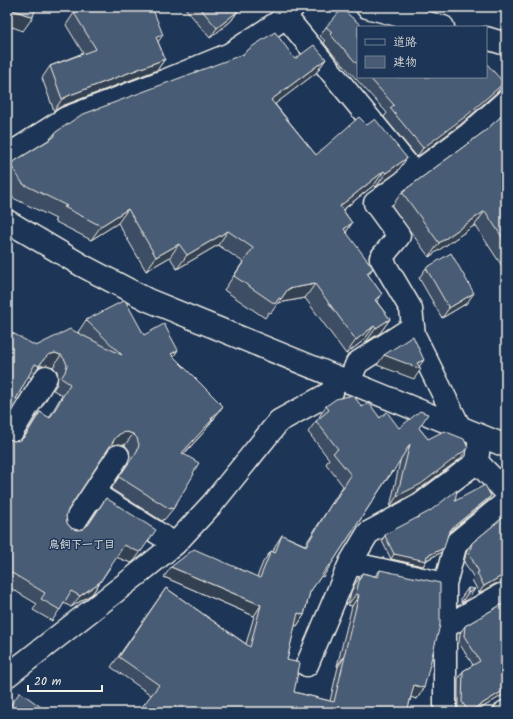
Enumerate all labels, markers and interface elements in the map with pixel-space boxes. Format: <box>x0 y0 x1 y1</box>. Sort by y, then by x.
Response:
legend <box>357 26 487 78</box>
text: 道路 <box>393 33 417 52</box>
text: 建物 <box>393 53 417 72</box>
district label: 鳥飼下一丁目 <box>49 536 115 554</box>
scale bar <box>28 667 102 693</box>
text: 20 m <box>34 672 62 691</box>

